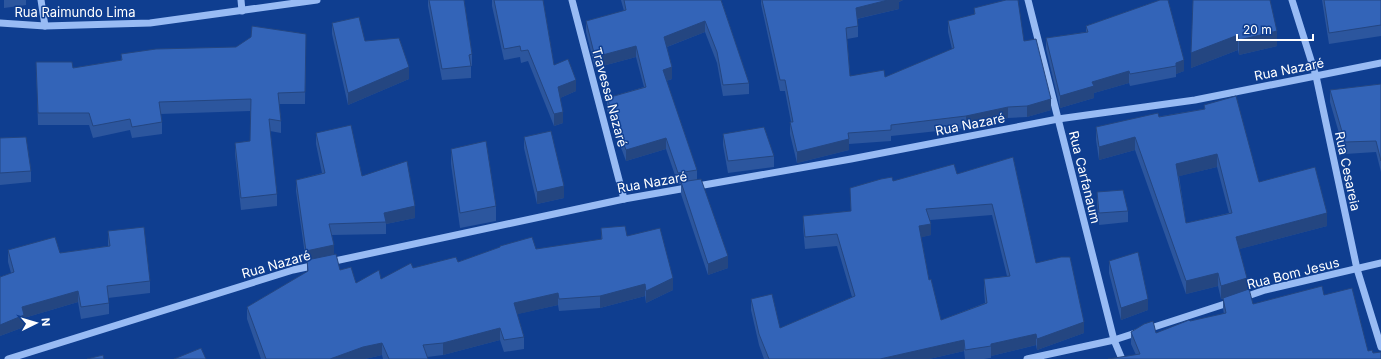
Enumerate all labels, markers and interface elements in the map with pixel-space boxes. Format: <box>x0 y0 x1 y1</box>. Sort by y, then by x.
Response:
street label: Rua Raimundo Lima <box>14 4 136 20</box>
scale bar <box>1237 16 1313 42</box>
text: 20 m <box>1243 22 1272 37</box>
street label: Travessa Nazaré <box>589 45 631 149</box>
street label: Rua Nazaré <box>1253 54 1325 84</box>
street label: Rua Nazaré <box>934 109 1006 139</box>
street label: Rua Carfanaum <box>1066 129 1104 225</box>
street label: Rua Cesareia <box>1332 130 1364 212</box>
street label: Rua Nazaré <box>616 168 688 196</box>
street label: Rua Nazaré <box>240 247 312 281</box>
street label: Rua Bom Jesus <box>1245 254 1341 292</box>
north arrow <box>16 303 56 343</box>
text: N <box>39 317 53 327</box>

